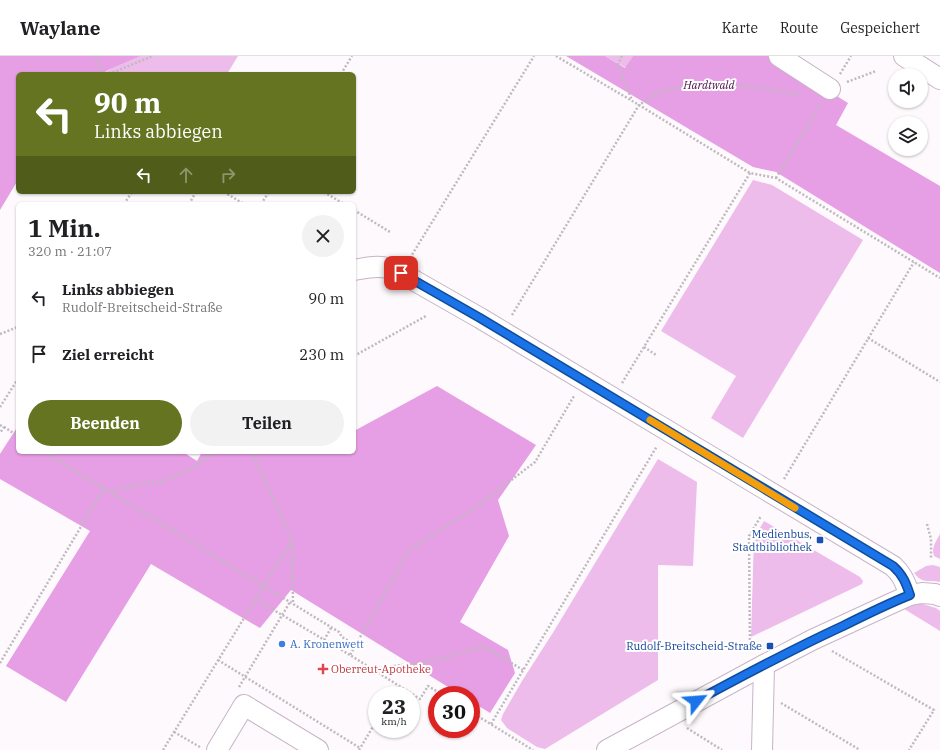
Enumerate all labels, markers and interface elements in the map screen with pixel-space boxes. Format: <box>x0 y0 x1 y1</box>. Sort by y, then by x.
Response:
text: Waylane <box>20 16 101 40</box>
text: Karte <box>722 19 758 37</box>
text: Route <box>780 19 818 37</box>
text: Gespeichert <box>840 19 920 37</box>
map controls <box>888 68 928 156</box>
button: sound <box>888 68 928 108</box>
park label: Hardtwald <box>683 78 735 92</box>
text: 90 m <box>94 84 161 121</box>
icon: left <box>28 88 80 140</box>
button: layers <box>888 116 928 156</box>
text: Links abbiegen <box>94 120 223 143</box>
icon: left <box>133 164 155 186</box>
icon: ahead <box>175 164 197 186</box>
icon: right <box>217 164 239 186</box>
text: 1 Min. <box>28 212 100 244</box>
button: close <box>302 215 344 257</box>
text: 320 m · 21:07 <box>28 243 112 260</box>
pin <box>384 256 418 290</box>
icon: arrive <box>390 262 412 284</box>
text: Links abbiegen <box>62 280 174 299</box>
icon: left <box>28 287 50 309</box>
text: 90 m <box>308 289 344 308</box>
text: Rudolf-Breitscheid-Straße <box>62 299 223 316</box>
icon: arrive <box>28 343 50 365</box>
text: Ziel erreicht <box>62 345 154 364</box>
text: 230 m <box>299 345 344 364</box>
button: Beenden <box>28 400 182 446</box>
button: Teilen <box>190 400 344 446</box>
place label: Medienbus, Stadtbibliothek <box>732 527 813 554</box>
marker: Medienbus, Stadtbibliothek <box>815 535 825 545</box>
place label: A. Kronenwett <box>290 637 364 651</box>
marker: A. Kronenwett <box>277 639 287 649</box>
place label: Rudolf-Breitscheid-Straße <box>626 639 762 653</box>
marker: Rudolf-Breitscheid-Straße <box>765 641 775 651</box>
place label: Oberreut-Apotheke <box>331 662 431 676</box>
marker: Oberreut-Apotheke <box>318 664 328 674</box>
position arrow <box>675 680 717 722</box>
speed limit sign: 30 <box>428 686 480 738</box>
text: 23 <box>382 693 406 720</box>
text: km/h <box>381 715 407 728</box>

